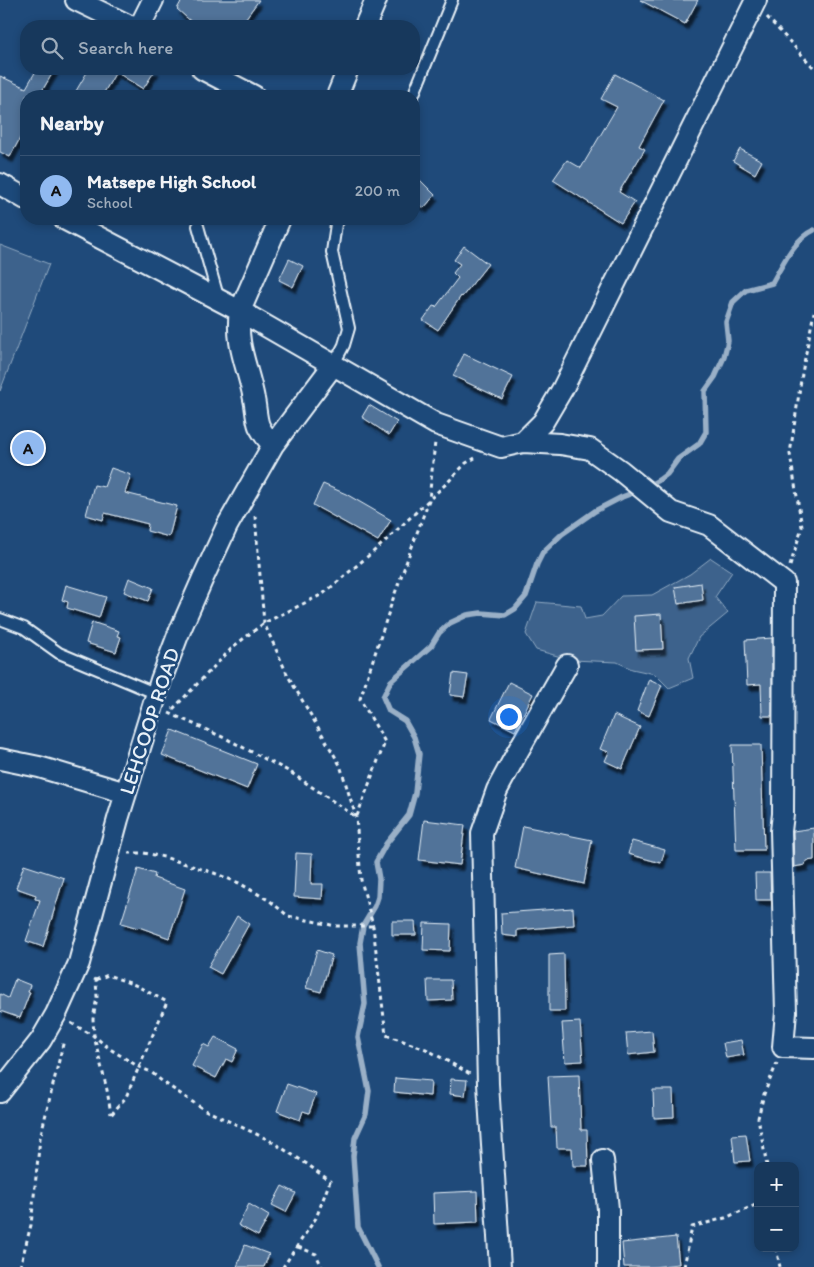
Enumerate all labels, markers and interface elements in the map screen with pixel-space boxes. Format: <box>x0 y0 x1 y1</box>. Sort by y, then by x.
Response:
search box <box>20 20 420 75</box>
icon: search <box>38 34 66 62</box>
text: Search here <box>78 36 173 59</box>
text: Nearby <box>40 110 104 135</box>
text: Matsepe High School <box>87 170 256 193</box>
text: A <box>51 181 61 200</box>
text: 200 m <box>355 181 400 200</box>
text: School <box>87 193 133 212</box>
pin: A <box>12 429 44 467</box>
street label: LEHCOOP ROAD <box>113 644 185 798</box>
your location <box>496 704 522 730</box>
map controls <box>754 1162 799 1252</box>
button: + <box>754 1162 799 1207</box>
button: − <box>754 1207 799 1252</box>

